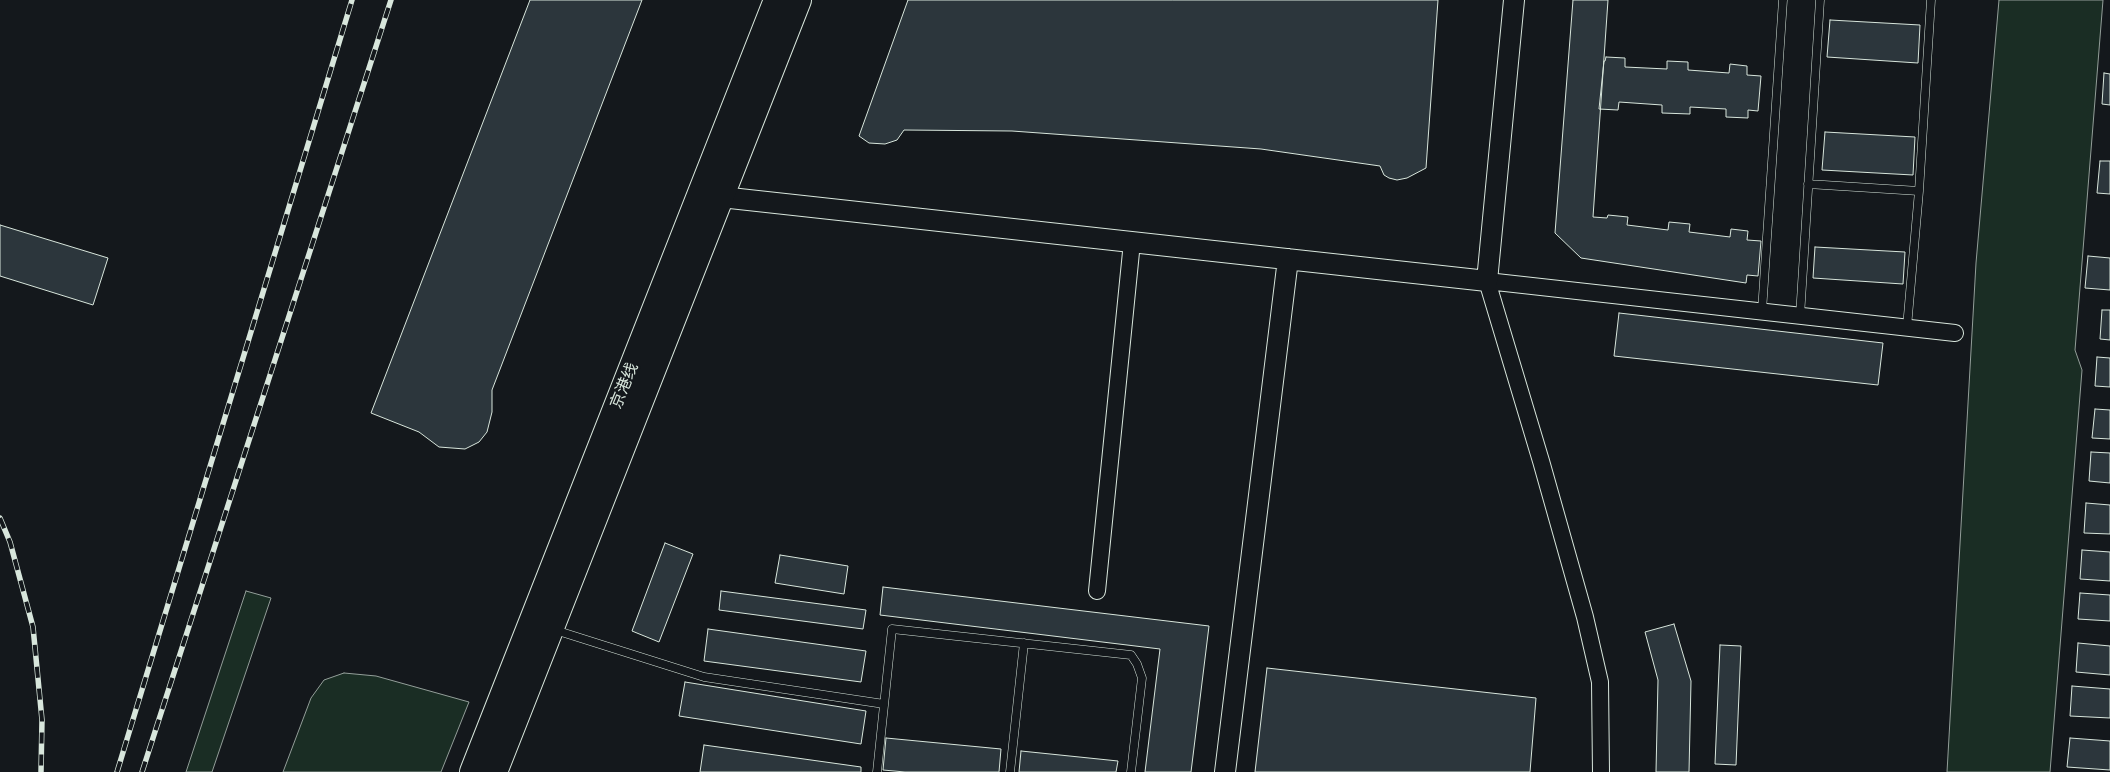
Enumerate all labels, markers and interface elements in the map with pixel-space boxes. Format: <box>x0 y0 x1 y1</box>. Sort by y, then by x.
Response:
street label: 京港线 <box>607 360 643 412</box>

